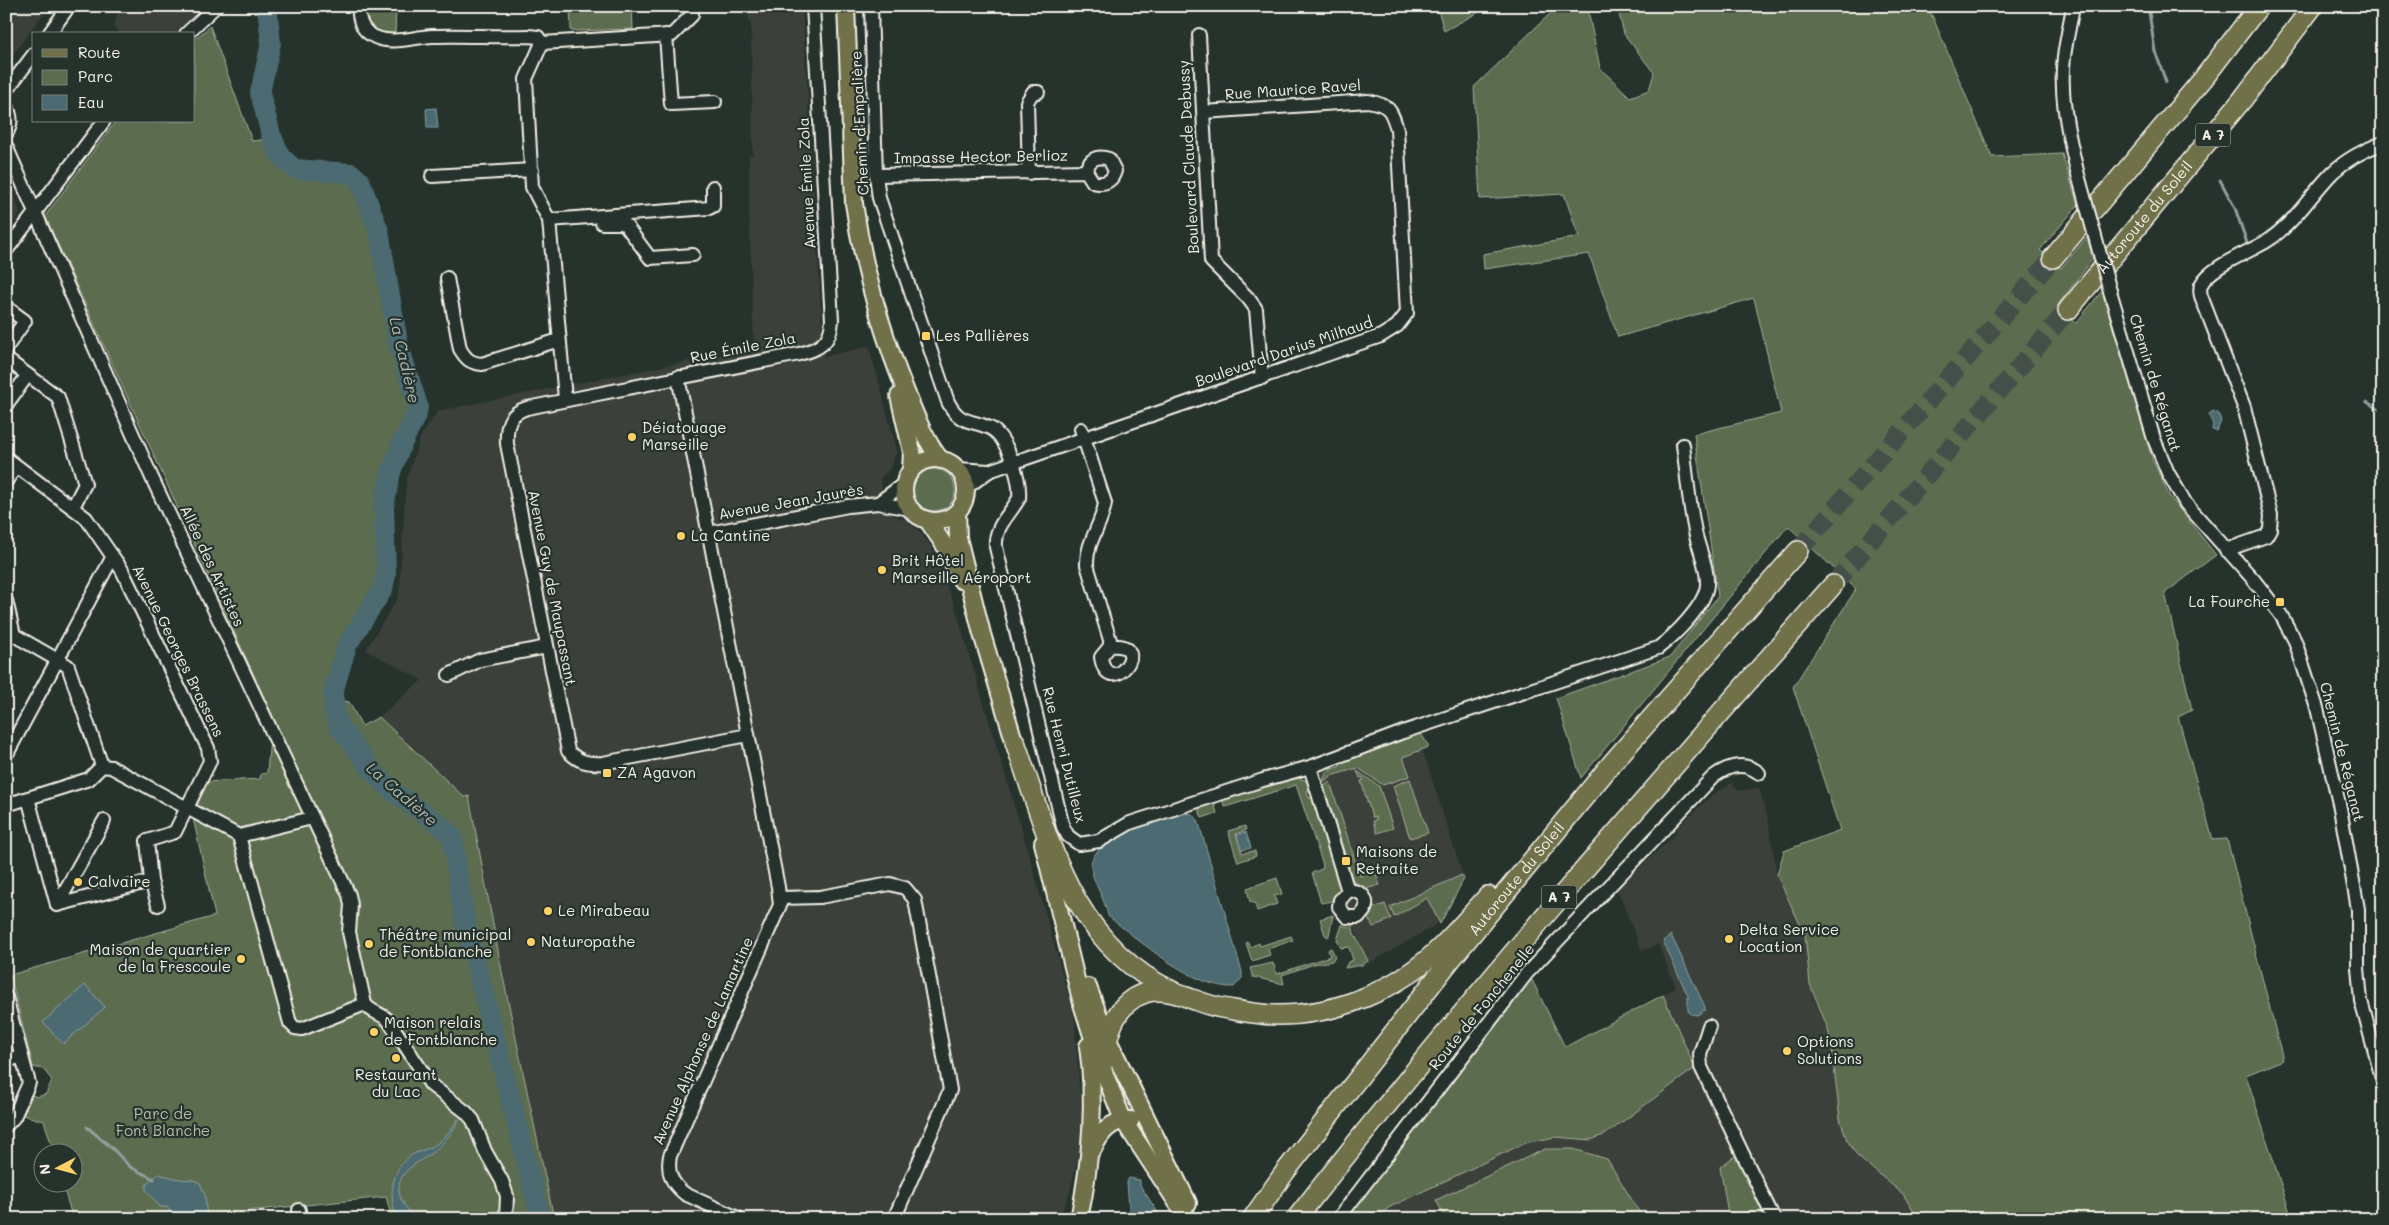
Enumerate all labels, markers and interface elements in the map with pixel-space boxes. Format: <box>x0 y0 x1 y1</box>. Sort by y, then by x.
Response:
legend <box>32 32 195 122</box>
text: Route <box>78 42 121 62</box>
street label: Chemin d'Empalière <box>845 50 873 196</box>
street label: Boulevard Claude Debussy <box>1173 60 1203 254</box>
text: Parc <box>78 66 113 86</box>
street label: Rue Maurice Ravel <box>1224 74 1362 104</box>
text: Eau <box>78 92 104 112</box>
street label: Avenue Émile Zola <box>793 117 819 249</box>
road number: A 7 <box>2196 124 2230 146</box>
street label: Impasse Hector Berlioz <box>894 144 1068 168</box>
street label: Autoroute du Soleil <box>2091 156 2196 278</box>
street label: Boulevard Darius Milhaud <box>1192 311 1375 391</box>
street label: Chemin de Réganat <box>2125 311 2186 454</box>
water label: La Cadière <box>385 315 426 405</box>
place label: Les Pallières <box>936 325 1029 345</box>
street label: Rue Émile Zola <box>688 327 797 367</box>
marker: Les Pallières <box>920 330 932 342</box>
place label: Déiatouage Marseille <box>642 417 727 454</box>
marker: Déiatouage Marseille <box>626 431 638 443</box>
street label: Avenue Jean Jaurès <box>717 478 865 524</box>
street label: Avenue Guy de Maupassant <box>524 488 582 687</box>
street label: Allée des Artistes <box>176 502 250 629</box>
place label: La Cantine <box>691 525 770 545</box>
marker: La Cantine <box>675 530 687 542</box>
place label: Brit Hôtel Marseille Aéroport <box>892 550 1031 587</box>
street label: Avenue Georges Brassens <box>128 561 229 740</box>
marker: Brit Hôtel Marseille Aéroport <box>876 564 888 576</box>
place label: La Fourche <box>2188 591 2270 611</box>
marker: La Fourche <box>2274 596 2286 608</box>
street label: Chemin de Réganat <box>2316 680 2370 824</box>
street label: Rue Henri Dutilleux <box>1038 685 1092 825</box>
water label: La Cadière <box>362 757 442 830</box>
place label: ZA Agavon <box>617 762 696 782</box>
marker: ZA Agavon <box>601 767 613 779</box>
street label: Autoroute du Soleil <box>1464 818 1568 939</box>
place label: Maisons de Retraite <box>1356 841 1437 878</box>
marker: Maisons de Retraite <box>1340 855 1352 867</box>
place label: Calvaire <box>88 871 151 891</box>
marker: Calvaire <box>72 876 84 888</box>
road number: A 7 <box>1542 886 1576 909</box>
place label: Le Mirabeau <box>558 900 650 920</box>
marker: Le Mirabeau <box>542 905 554 917</box>
place label: Delta Service Location <box>1739 919 1839 956</box>
place label: Théâtre municipal de Fontblanche <box>379 924 512 961</box>
place label: Naturopathe <box>541 931 636 951</box>
street label: Avenue Alphonse de Lamartine <box>647 933 757 1148</box>
marker: Delta Service Location <box>1723 933 1735 945</box>
marker: Naturopathe <box>525 936 537 948</box>
marker: Théâtre municipal de Fontblanche <box>363 938 375 950</box>
place label: Maison de quartier de la Frescoule <box>90 939 231 976</box>
street label: Route de Fonchenelle <box>1424 939 1539 1074</box>
marker: Maison de quartier de la Frescoule <box>235 953 247 965</box>
place label: Maison relais de Fontblanche <box>384 1012 497 1049</box>
marker: Maison relais de Fontblanche <box>368 1026 380 1038</box>
place label: Options Solutions <box>1797 1031 1862 1068</box>
marker: Options Solutions <box>1781 1045 1793 1057</box>
marker: Restaurant du Lac <box>390 1052 402 1064</box>
place label: Restaurant du Lac <box>355 1064 437 1101</box>
park label: Parc de Font Blanche <box>116 1103 210 1140</box>
north arrow <box>32 1142 82 1192</box>
text: N <box>35 1163 55 1176</box>

